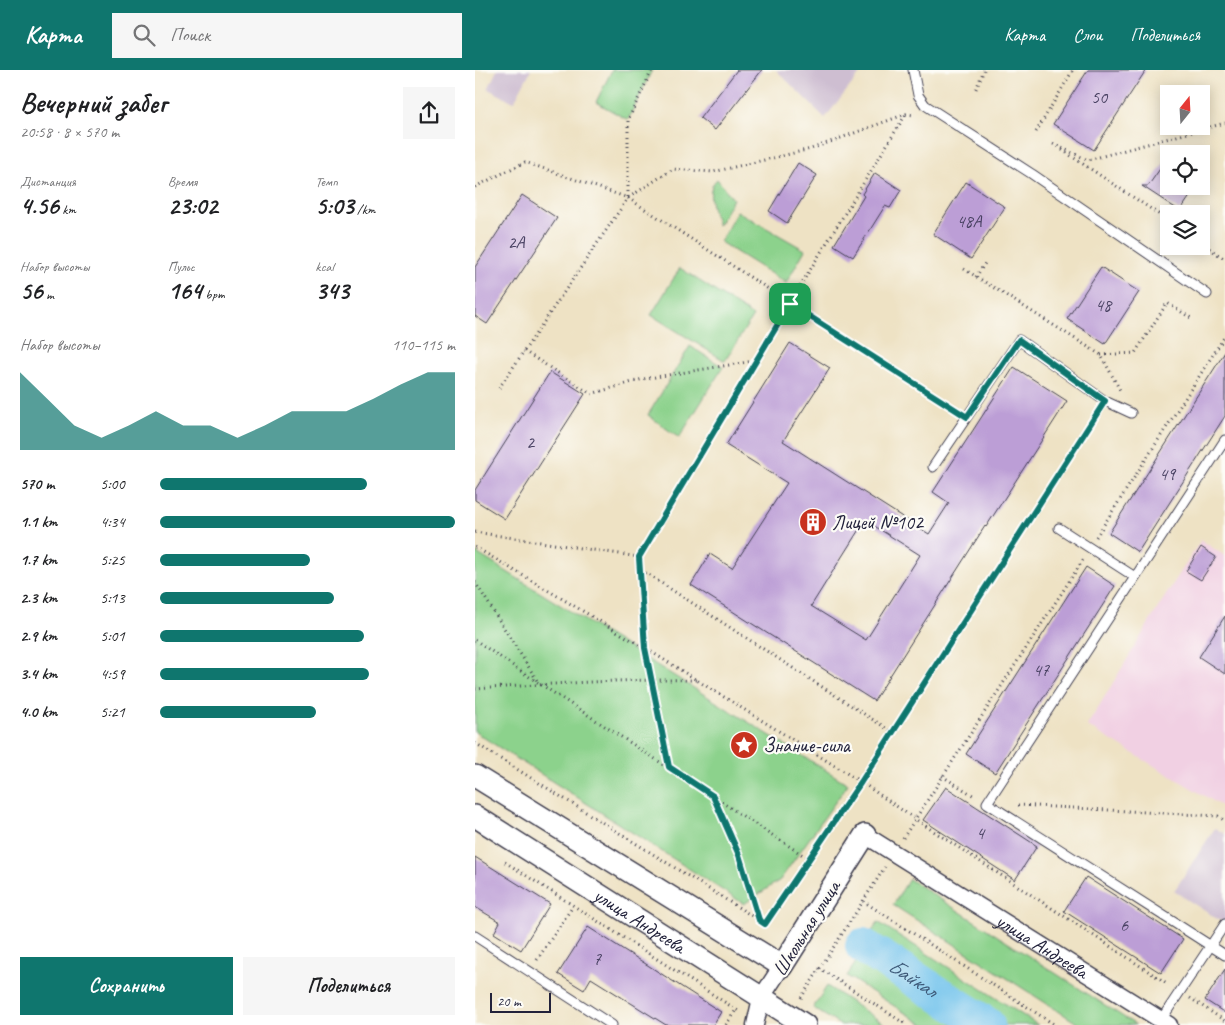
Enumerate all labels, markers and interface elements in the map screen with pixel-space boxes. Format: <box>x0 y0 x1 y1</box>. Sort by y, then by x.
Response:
search box <box>112 13 462 58</box>
text: Карта <box>25 20 82 50</box>
icon: search <box>130 21 158 49</box>
text: Поиск <box>170 23 210 47</box>
text: Карта <box>1004 24 1045 46</box>
text: Слои <box>1073 24 1102 46</box>
text: Поделиться <box>1130 24 1200 46</box>
text: Вечерний забег <box>20 85 167 120</box>
north arrow <box>1160 85 1210 135</box>
map controls <box>1160 85 1210 255</box>
house number: 50 <box>1091 86 1109 108</box>
button: share <box>403 87 455 139</box>
text: 20:58 · 8 × 570 m <box>20 122 119 142</box>
button: locate <box>1160 145 1210 195</box>
text: Дистанция <box>20 173 76 190</box>
text: Время <box>168 173 197 190</box>
text: Темп <box>315 173 338 190</box>
text: 4.56 <box>20 190 59 222</box>
text: 23:02 <box>168 190 218 222</box>
text: 5:03 <box>315 190 354 222</box>
text: km <box>59 201 76 218</box>
text: /km <box>354 201 375 218</box>
button: layers <box>1160 205 1210 255</box>
house number: 48А <box>956 210 983 232</box>
house number: 2А <box>507 231 526 253</box>
text: Набор высоты <box>20 258 89 275</box>
text: Пульс <box>168 258 195 275</box>
text: kcal <box>315 258 334 275</box>
text: 56 <box>20 275 43 307</box>
text: 164 <box>168 275 202 307</box>
text: 343 <box>315 275 349 307</box>
pin <box>769 283 811 325</box>
text: m <box>43 286 54 303</box>
text: bpm <box>202 286 225 303</box>
icon: arrive <box>776 290 804 318</box>
house number: 48 <box>1095 294 1113 316</box>
text: Набор высоты <box>20 335 99 355</box>
text: 110–115 m <box>392 335 455 355</box>
house number: 2 <box>526 431 536 453</box>
house number: 49 <box>1159 463 1177 485</box>
text: 570 m <box>20 474 54 494</box>
text: 5:00 <box>100 474 125 494</box>
building icon: Лицей №102 <box>798 507 828 537</box>
place label: Лицей №102 <box>832 510 925 535</box>
text: 1.1 km <box>20 512 57 532</box>
text: 4:34 <box>100 512 125 532</box>
text: 1.7 km <box>20 550 57 570</box>
text: 5:25 <box>100 550 125 570</box>
text: 2.3 km <box>20 588 57 608</box>
text: 5:13 <box>100 588 125 608</box>
text: 2.9 km <box>20 626 57 646</box>
text: 5:01 <box>100 626 125 646</box>
house number: 47 <box>1033 659 1050 681</box>
text: 3.4 km <box>20 664 57 684</box>
text: 4:59 <box>100 664 125 684</box>
text: 4.0 km <box>20 702 57 722</box>
text: 5:21 <box>100 702 125 722</box>
place icon: Знание-сила <box>729 730 759 760</box>
place label: Знание-сила <box>763 733 852 758</box>
house number: 4 <box>976 822 986 844</box>
street label: Школьная улица <box>767 874 847 981</box>
street label: улица Андреева <box>588 882 691 960</box>
street label: улица Андреева <box>991 908 1094 985</box>
house number: 6 <box>1120 914 1129 936</box>
house number: 7 <box>593 948 602 970</box>
water label: Байкал <box>884 953 944 1004</box>
button: Сохранить <box>20 957 233 1015</box>
button: Поделиться <box>243 957 455 1015</box>
scale bar <box>490 990 551 1013</box>
text: 20 m <box>497 993 521 1010</box>

